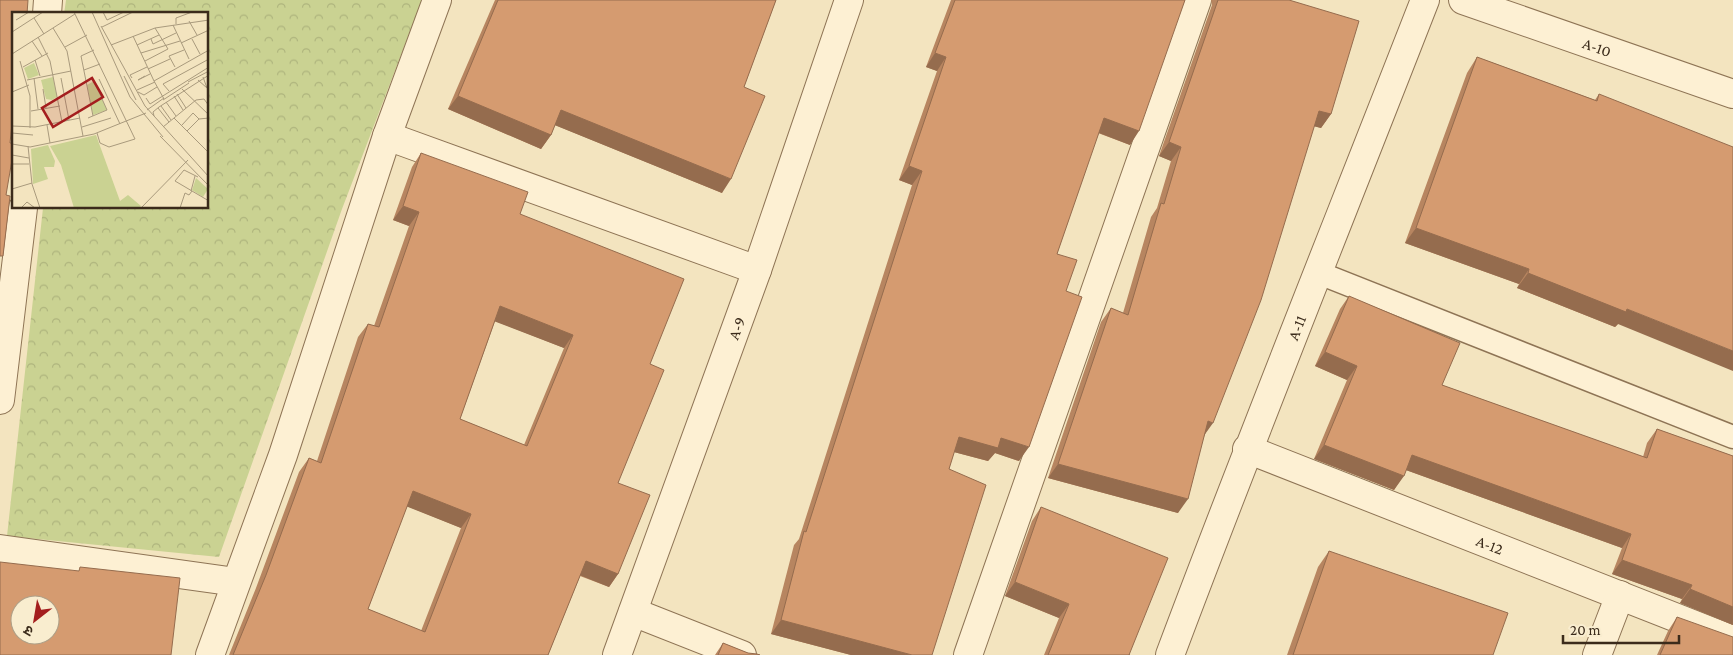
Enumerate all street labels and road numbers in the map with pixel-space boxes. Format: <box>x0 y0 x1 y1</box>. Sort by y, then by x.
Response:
street label: A-10 <box>1580 34 1613 60</box>
street label: A-11 <box>1284 313 1309 343</box>
street label: A-9 <box>725 314 748 342</box>
street label: A-12 <box>1474 532 1506 558</box>

